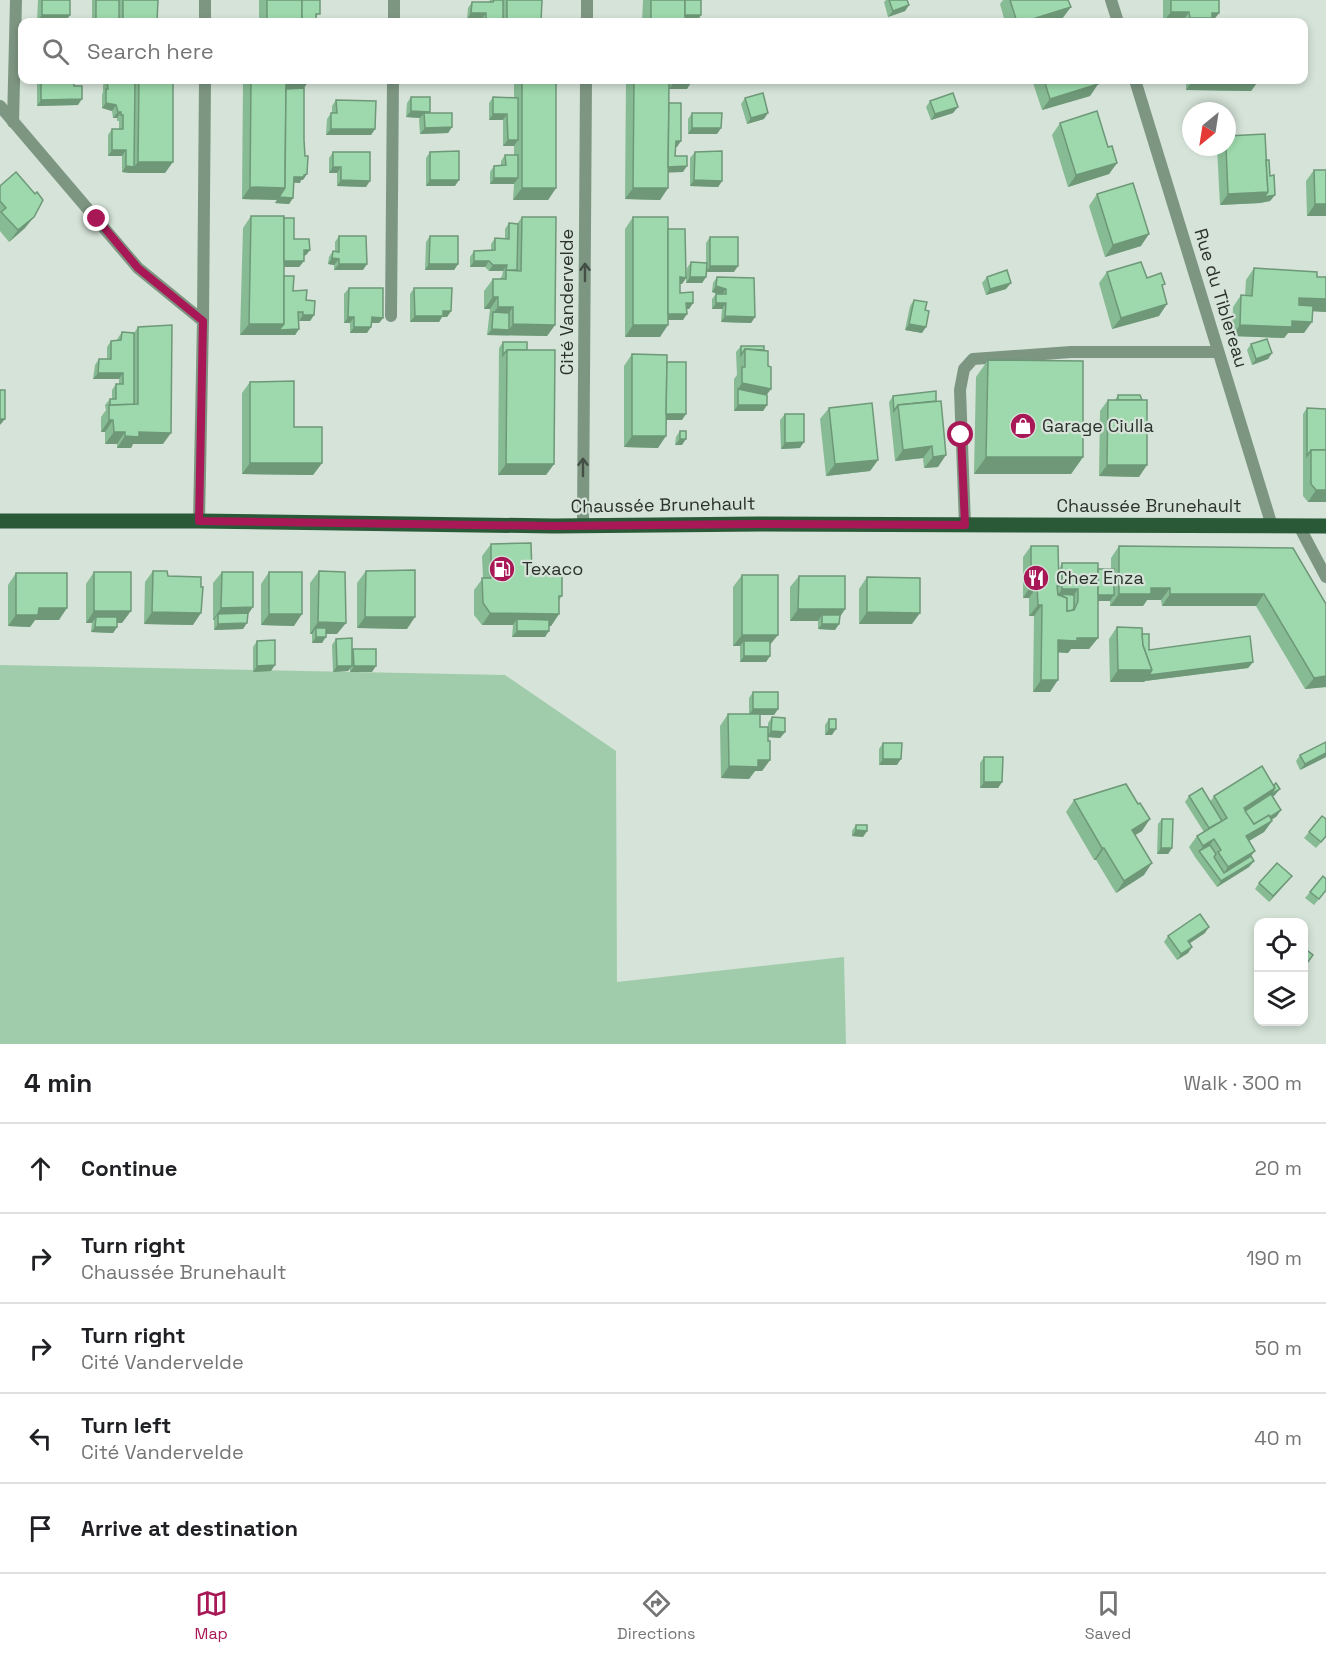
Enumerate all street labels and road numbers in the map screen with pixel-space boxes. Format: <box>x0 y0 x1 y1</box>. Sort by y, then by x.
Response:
street label: Rue du Tiblereau <box>1189 226 1254 370</box>
street label: Cité Vandervelde <box>555 229 578 375</box>
street label: Chaussée Brunehault <box>570 491 756 518</box>
street label: Chaussée Brunehault <box>1057 494 1241 517</box>

